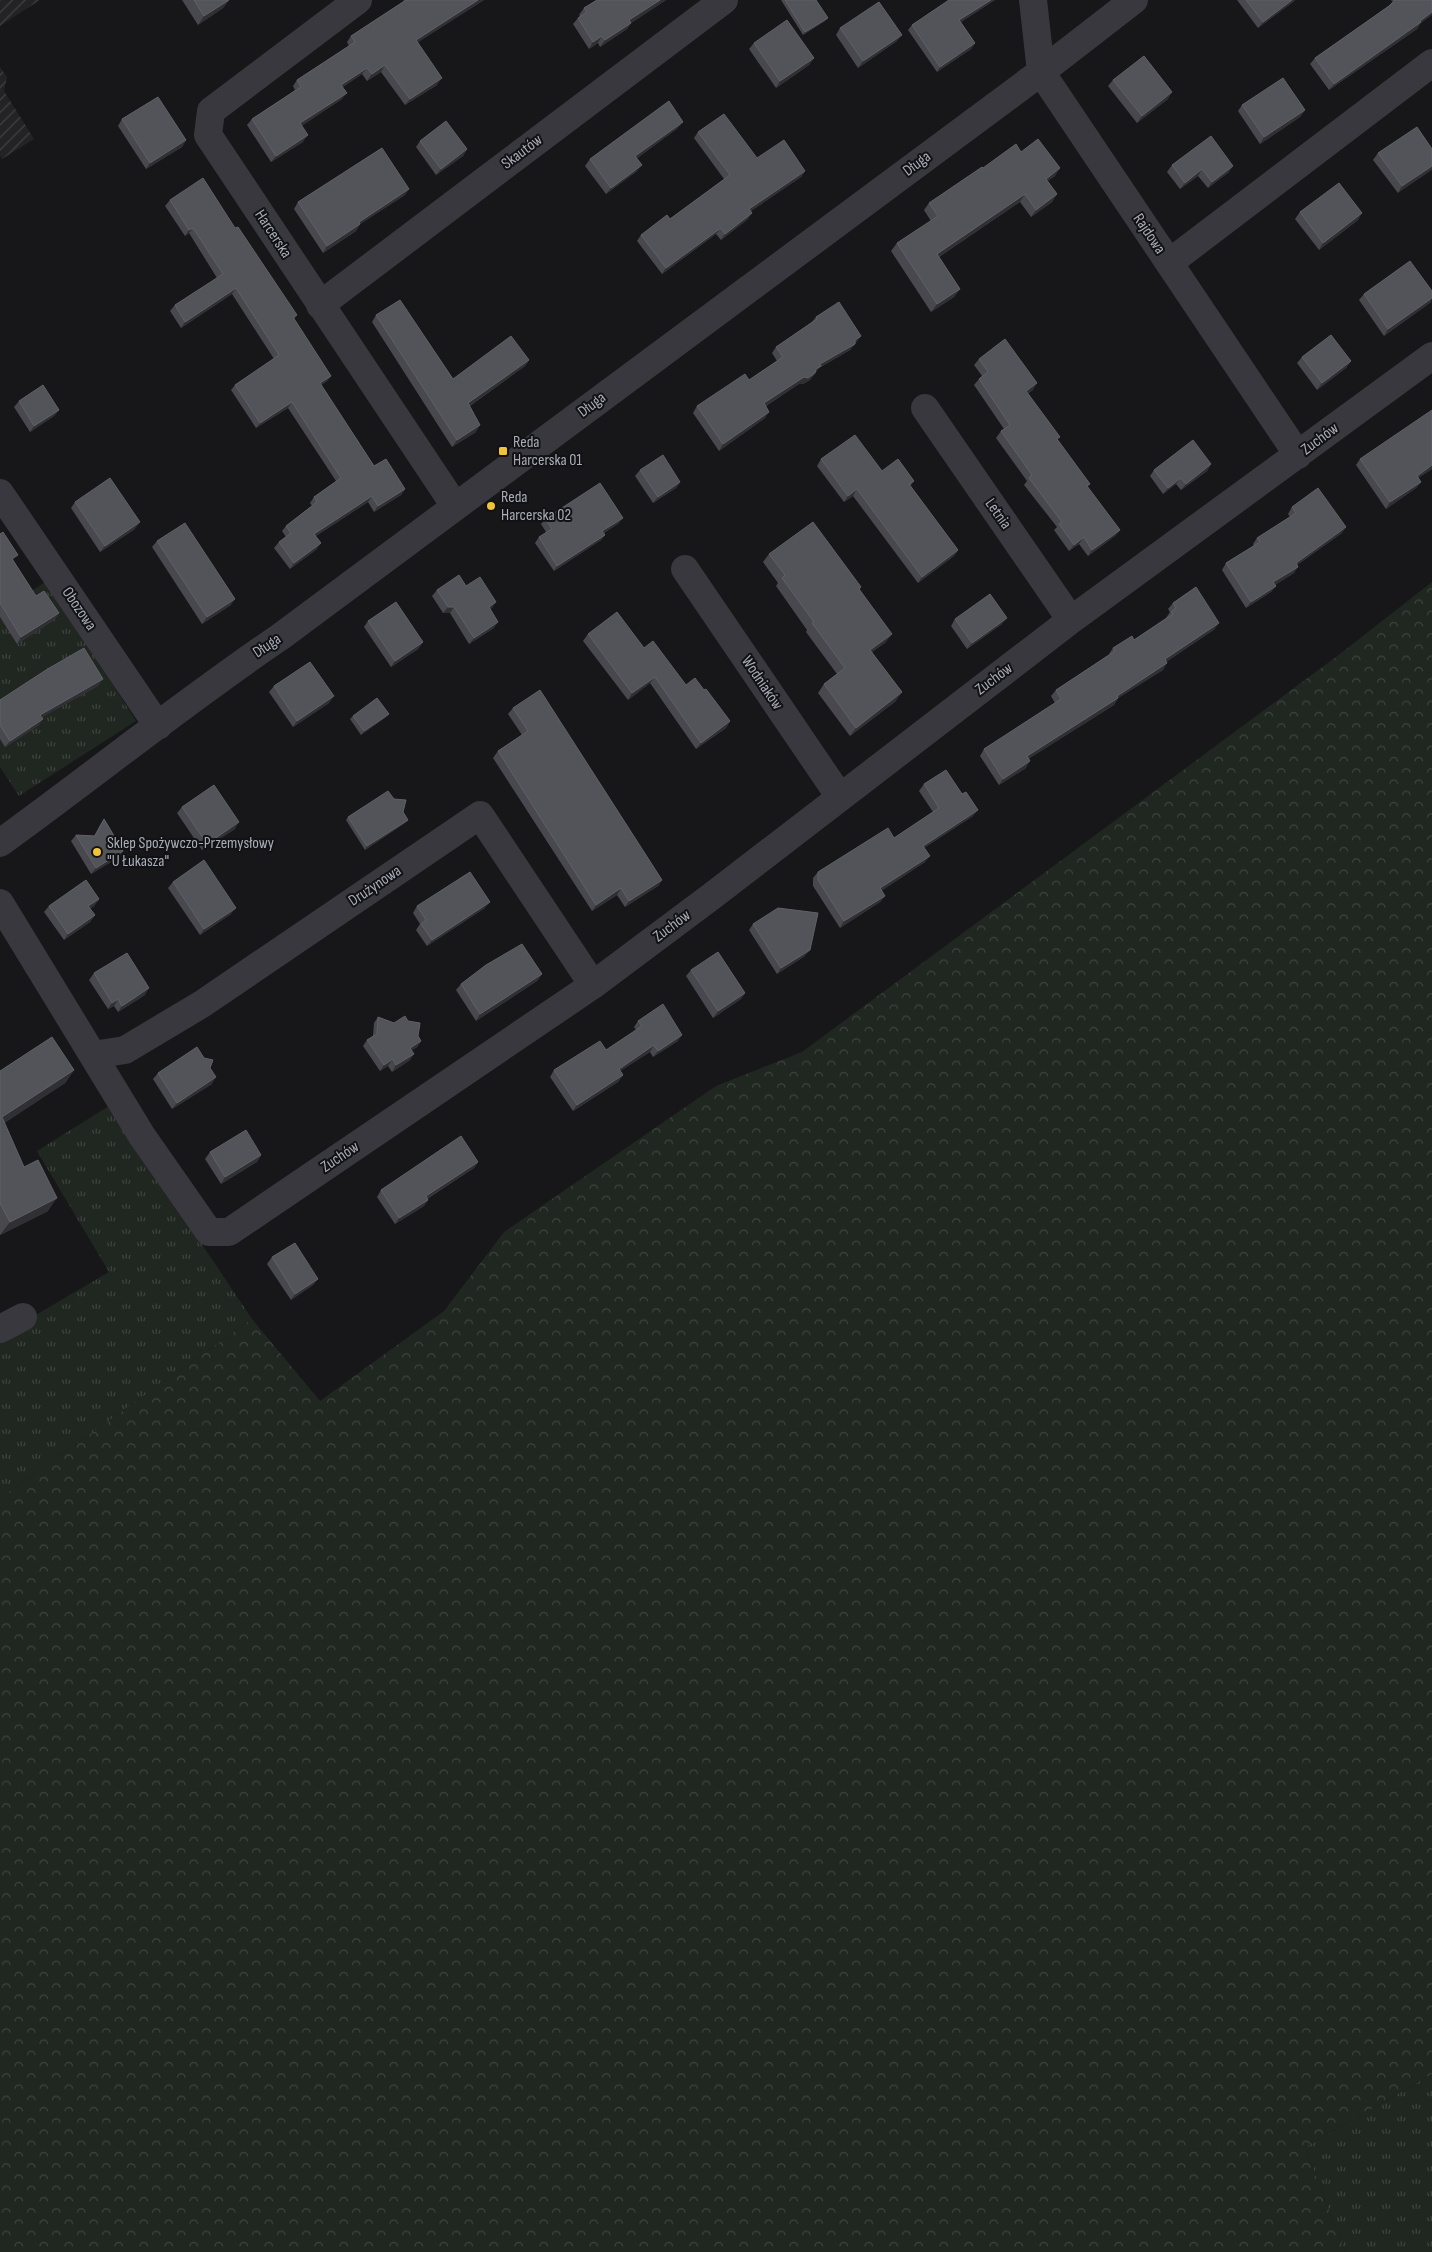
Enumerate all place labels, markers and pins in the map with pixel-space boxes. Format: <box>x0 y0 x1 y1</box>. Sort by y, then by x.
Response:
place label: Reda Harcerska 01 <box>513 433 582 470</box>
marker: Reda Harcerska 01 <box>497 445 509 457</box>
place label: Reda Harcerska 02 <box>501 488 571 525</box>
marker: Reda Harcerska 02 <box>485 500 497 512</box>
place label: Sklep Spożywczo-Przemysłowy "U Łukasza" <box>107 834 274 871</box>
marker: Sklep Spożywczo-Przemysłowy "U Łukasza" <box>91 846 103 858</box>

